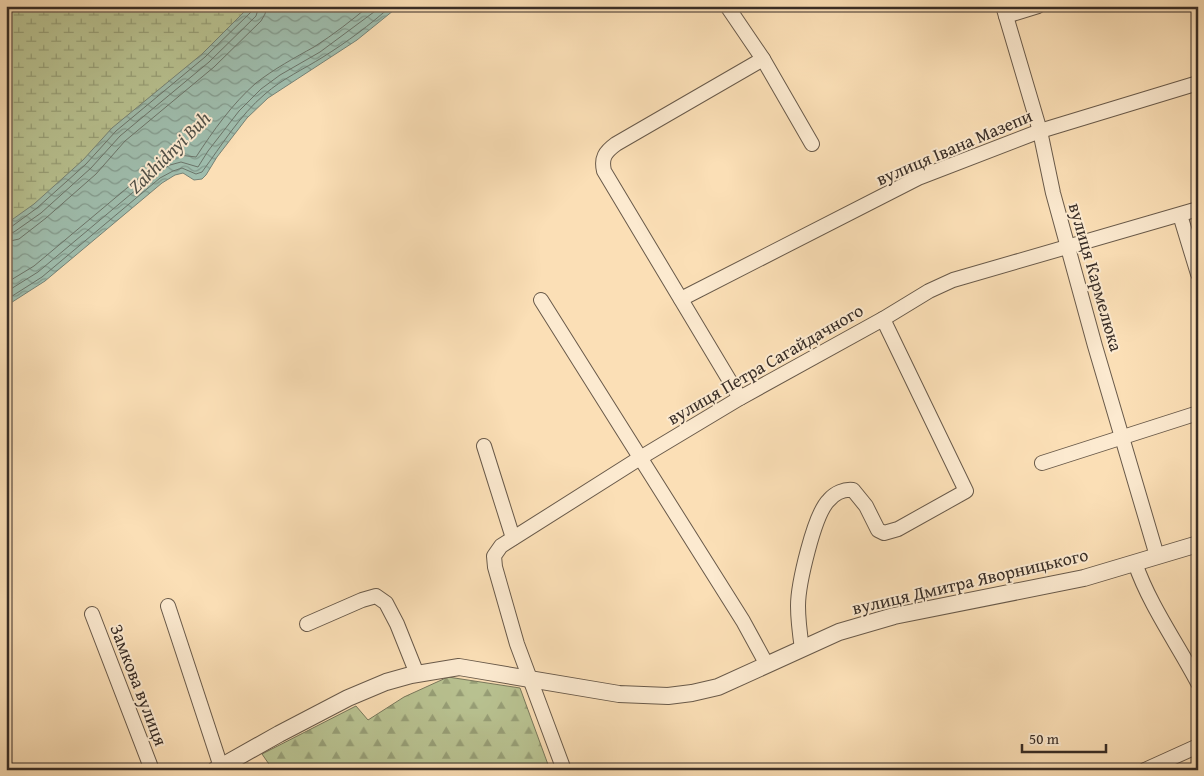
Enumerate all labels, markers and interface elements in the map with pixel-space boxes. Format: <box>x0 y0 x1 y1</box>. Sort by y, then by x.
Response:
street label: вулиця Івана Мазепи <box>872 102 1037 192</box>
water label: Zakhidnyi Buh <box>122 104 217 199</box>
street label: вулиця Кармелюка <box>1062 200 1130 355</box>
street label: вулиця Петра Сагайдачного <box>662 297 868 431</box>
street label: вулиця Дмитра Яворницького <box>849 541 1091 621</box>
street label: Замкова вулиця <box>103 620 175 750</box>
scale bar <box>1022 721 1105 753</box>
text: 50 m <box>1029 728 1060 749</box>

